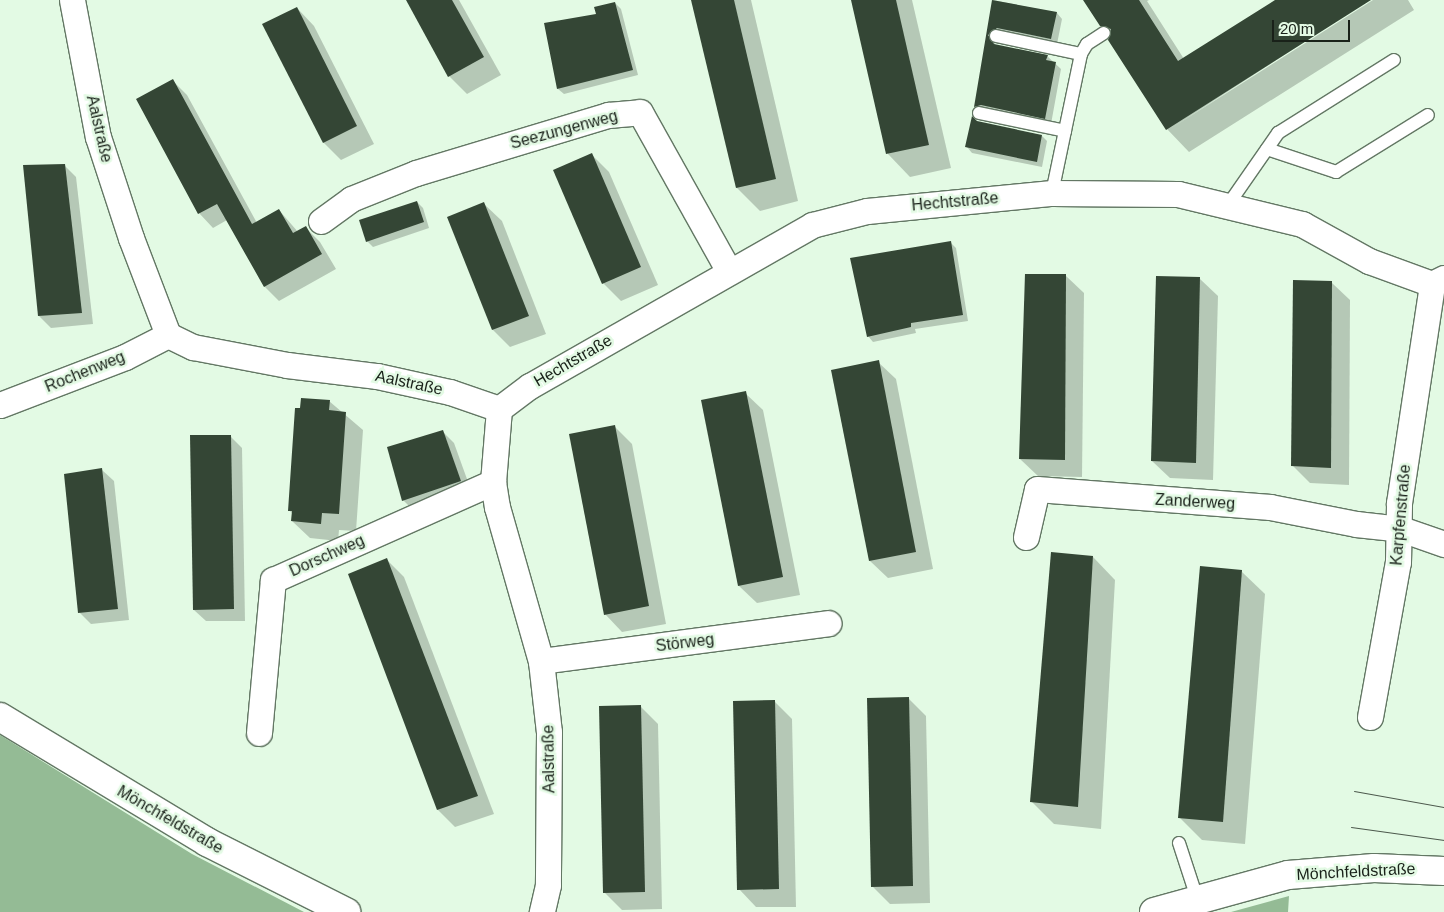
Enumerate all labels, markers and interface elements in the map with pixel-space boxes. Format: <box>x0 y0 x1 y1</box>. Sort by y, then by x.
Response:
scale bar <box>1274 10 1352 42</box>
text: 20 m <box>1280 20 1313 37</box>
street label: Aalstraße <box>82 93 116 165</box>
street label: Seezungenweg <box>508 106 620 154</box>
street label: Hechtstraße <box>911 189 999 215</box>
street label: Hechtstraße <box>530 331 616 391</box>
street label: Rochenweg <box>42 347 128 397</box>
street label: Aalstraße <box>374 366 444 400</box>
street label: Karpfenstraße <box>1387 464 1415 566</box>
street label: Zanderweg <box>1155 490 1235 514</box>
street label: Dorschweg <box>287 531 367 581</box>
street label: Störweg <box>655 630 715 656</box>
street label: Aalstraße <box>539 725 559 793</box>
street label: Mönchfeldstraße <box>114 782 226 858</box>
street label: Mönchfeldstraße <box>1296 859 1416 885</box>

